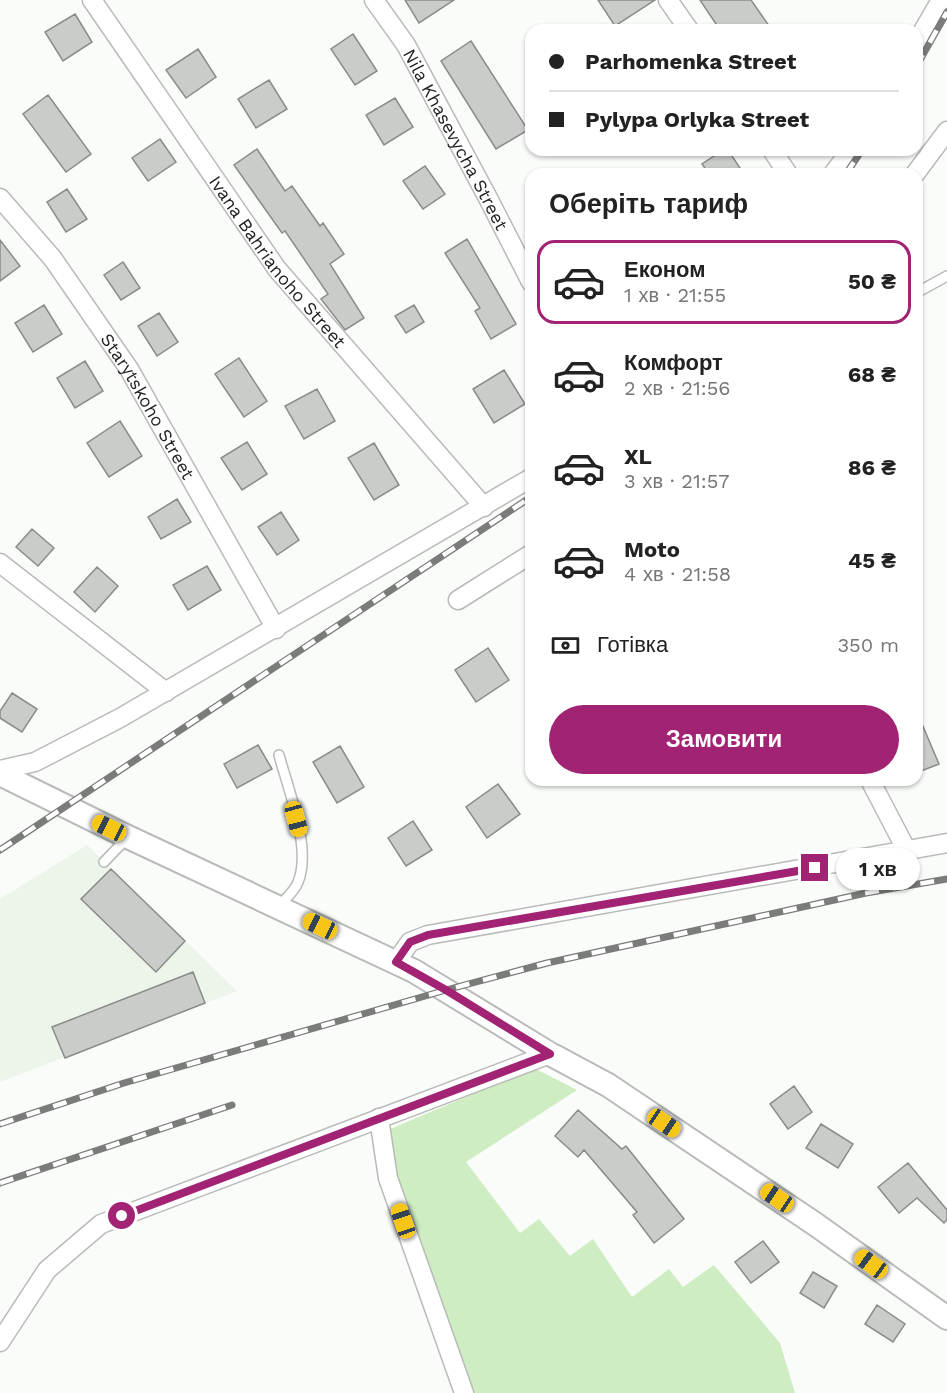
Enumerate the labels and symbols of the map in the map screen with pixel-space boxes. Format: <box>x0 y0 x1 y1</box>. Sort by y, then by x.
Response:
street label: Nila Khasevycha Street <box>399 45 513 234</box>
street label: Ivana Bahrianoho Street <box>205 171 351 352</box>
street label: Starytskoho Street <box>97 329 200 483</box>
car <box>283 799 309 839</box>
car <box>89 812 129 844</box>
callout: 1 хв <box>836 847 920 889</box>
route end <box>801 854 828 881</box>
car <box>300 910 340 942</box>
car <box>644 1105 684 1141</box>
car <box>757 1180 797 1216</box>
car <box>389 1201 417 1241</box>
route start <box>108 1202 135 1229</box>
car <box>851 1246 891 1282</box>

